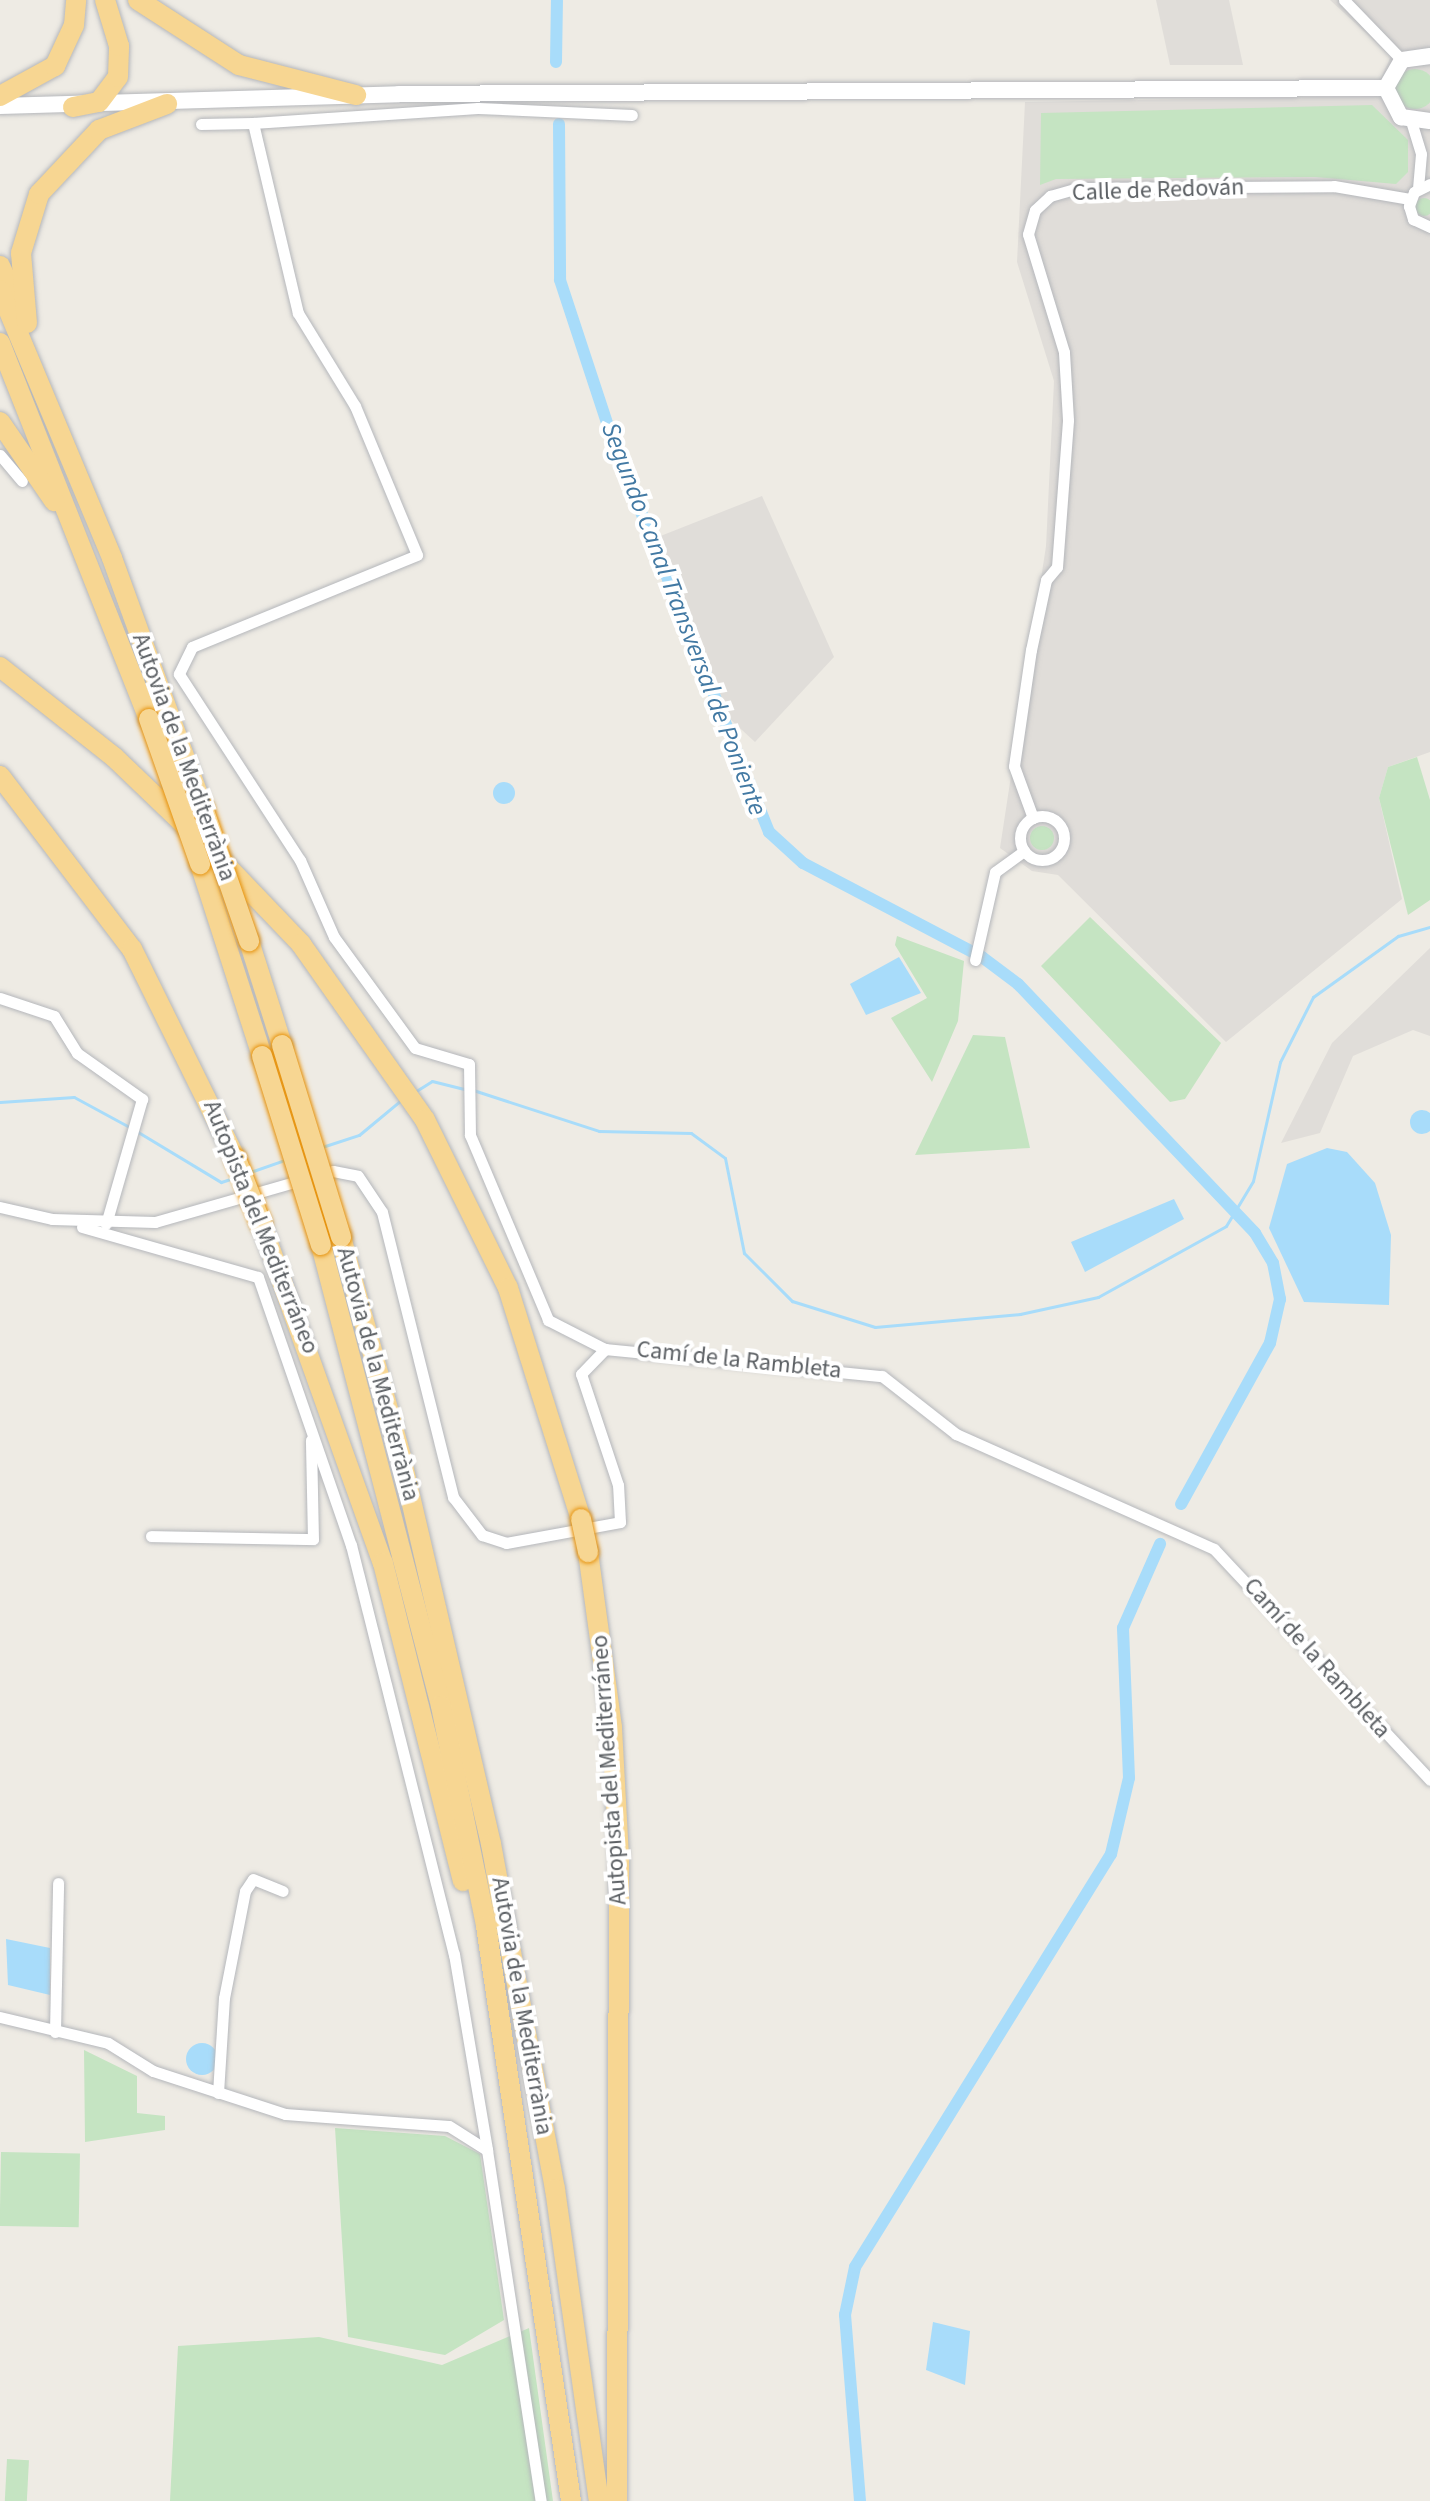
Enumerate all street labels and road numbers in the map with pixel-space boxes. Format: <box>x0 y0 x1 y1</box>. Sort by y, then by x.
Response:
street label: Calle de Redován <box>1071 173 1245 207</box>
street label: Autovia de la Mediterrània <box>126 629 242 885</box>
street label: Autopista del Mediterráneo <box>197 1096 325 1358</box>
street label: Autovia de la Mediterrània <box>330 1244 426 1504</box>
street label: Camí de la Rambleta <box>635 1335 843 1385</box>
street label: Camí de la Rambleta <box>1237 1572 1397 1744</box>
street label: Autopista del Mediterráneo <box>585 1634 633 1906</box>
street label: Autovia de la Mediterrània <box>485 1875 559 2137</box>

